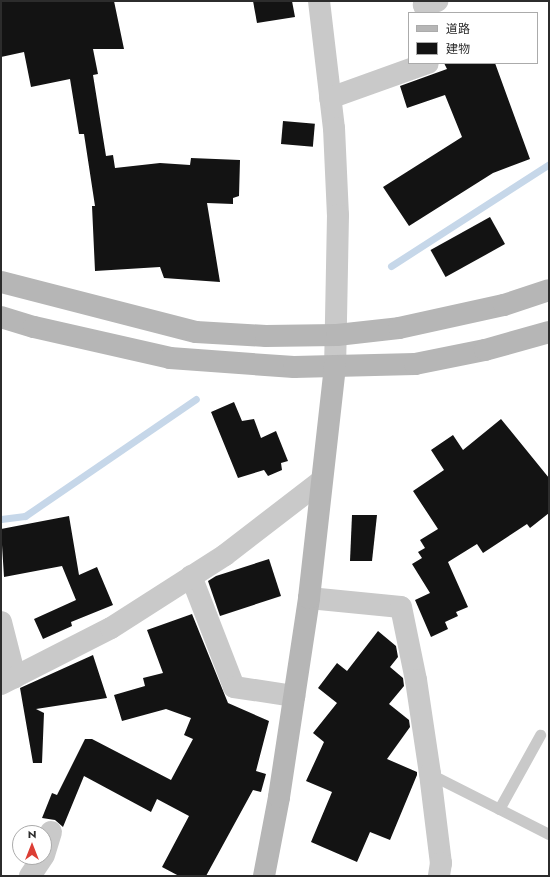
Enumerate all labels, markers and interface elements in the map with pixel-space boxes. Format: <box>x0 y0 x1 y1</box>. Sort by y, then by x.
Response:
legend <box>408 12 538 64</box>
text: 道路 <box>446 20 470 38</box>
text: 建物 <box>446 40 470 58</box>
north arrow <box>12 825 52 865</box>
text: N <box>28 826 36 842</box>

